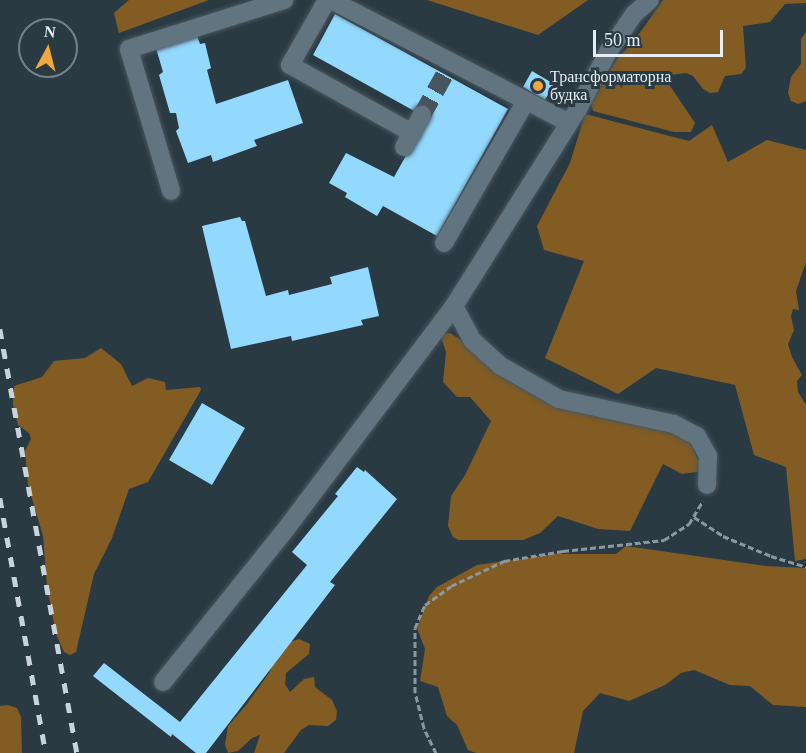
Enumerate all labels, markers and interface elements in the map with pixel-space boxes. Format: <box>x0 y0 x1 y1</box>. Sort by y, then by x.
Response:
north arrow <box>18 18 78 78</box>
scale bar <box>596 18 726 56</box>
text: N <box>43 22 57 41</box>
text: 50 m <box>604 30 641 50</box>
place label: Трансформаторна будка <box>550 67 671 105</box>
marker: Трансформаторна будка <box>531 79 545 93</box>

